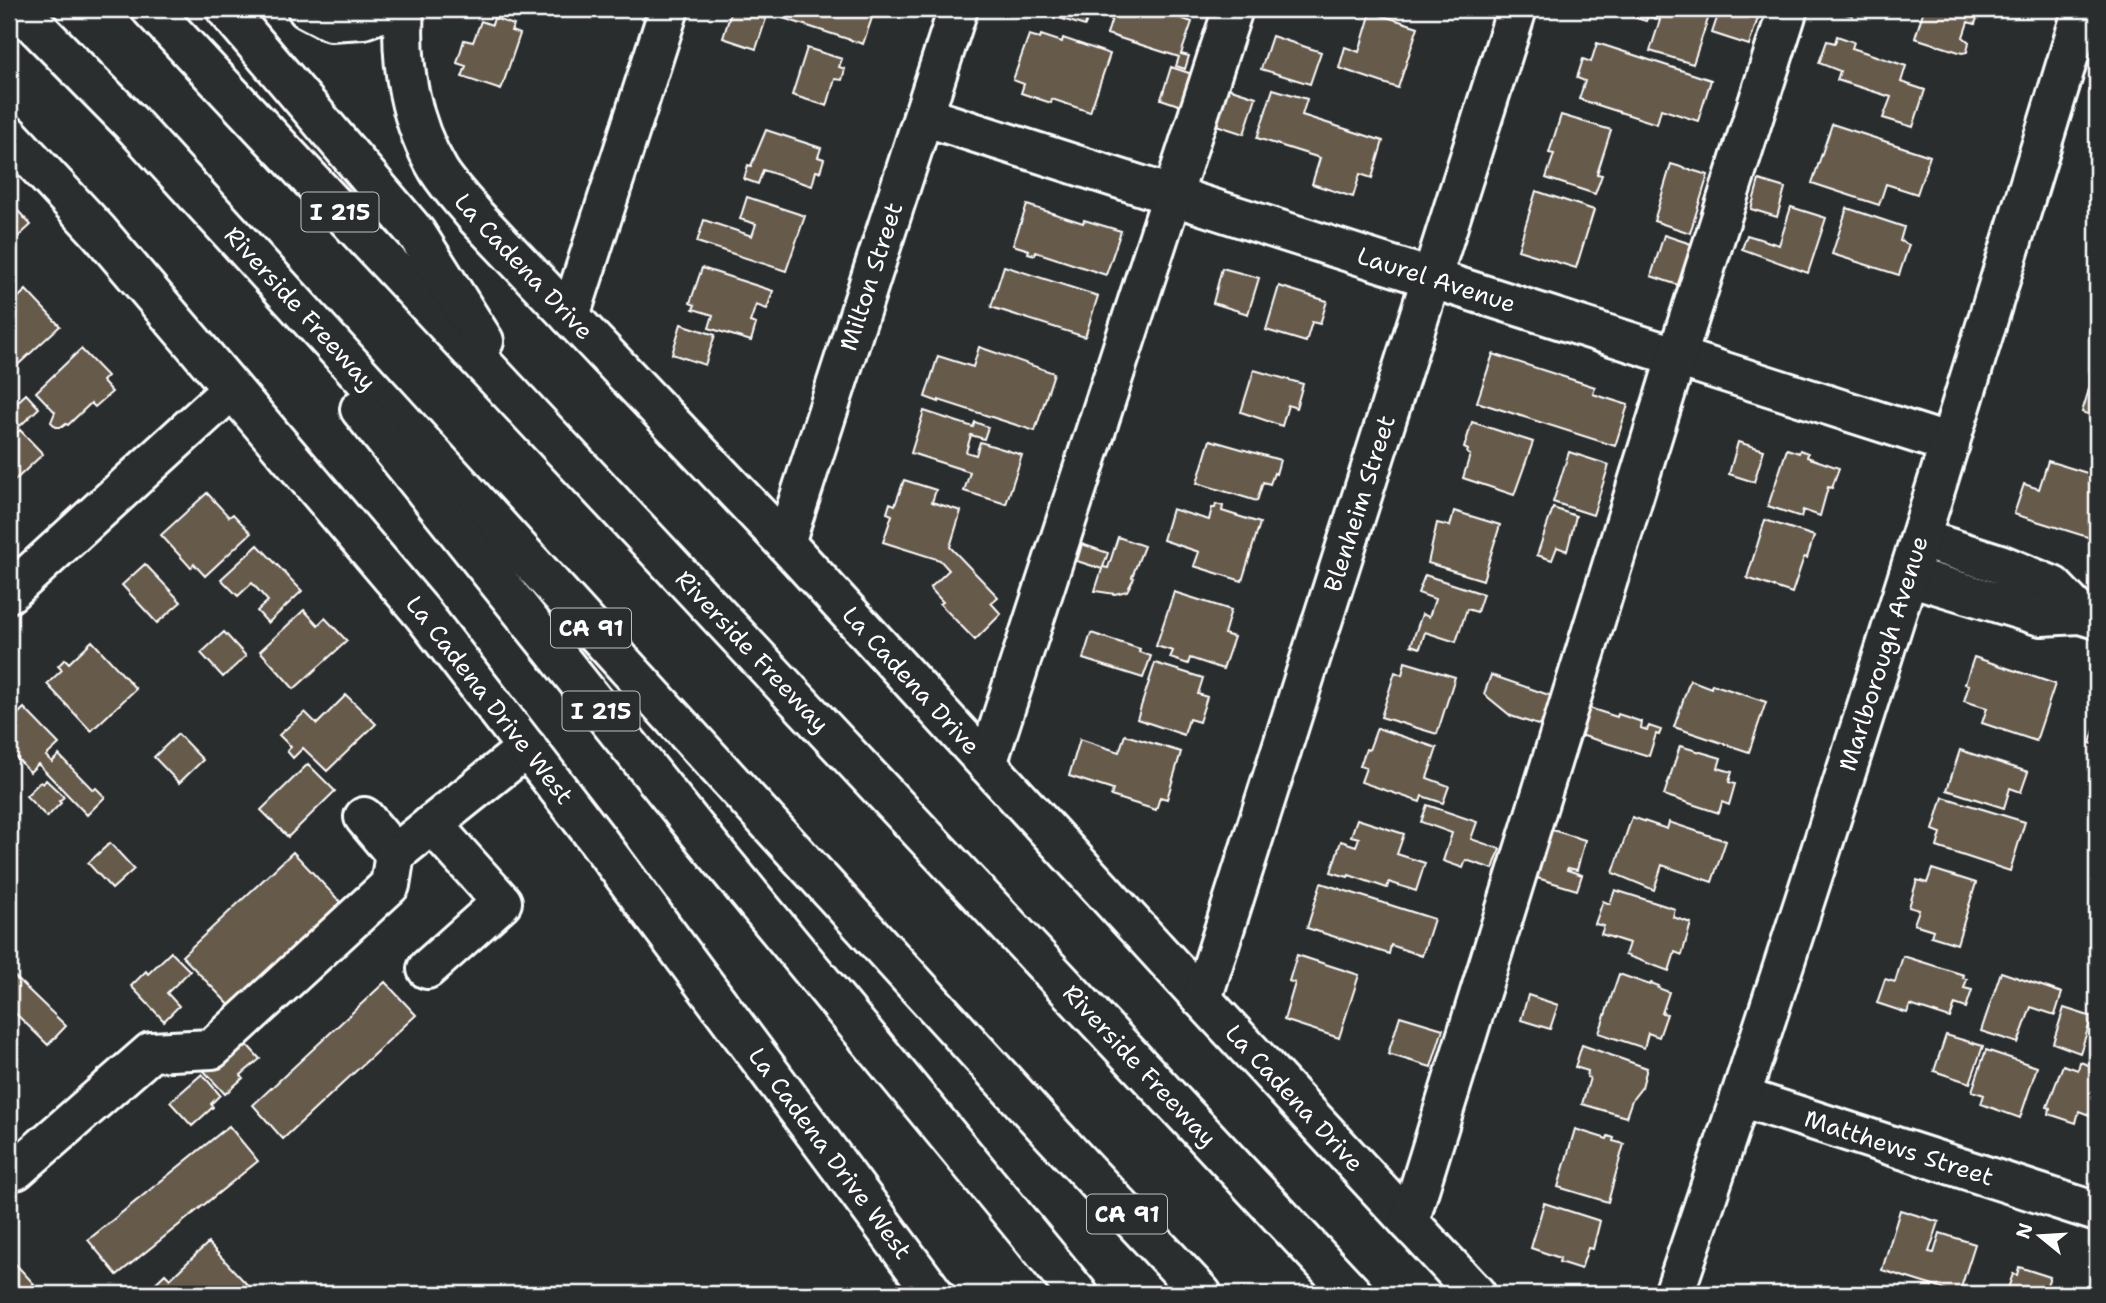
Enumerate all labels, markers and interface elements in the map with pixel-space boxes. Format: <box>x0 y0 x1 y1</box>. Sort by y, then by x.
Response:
street label: La Cadena Drive <box>447 186 600 347</box>
road number: I 215 <box>302 192 378 232</box>
street label: Milton Street <box>832 198 910 355</box>
street label: Riverside Freeway <box>217 220 383 398</box>
street label: Laurel Avenue <box>1353 240 1520 320</box>
street label: Blenheim Street <box>1317 411 1403 596</box>
street label: Marlborough Avenue <box>1831 532 1936 775</box>
street label: Riverside Freeway <box>668 564 836 740</box>
street label: La Cadena Drive West <box>398 589 580 811</box>
street label: La Cadena Drive <box>835 600 987 762</box>
road number: CA 91 <box>551 608 631 648</box>
road number: I 215 <box>562 692 640 730</box>
street label: Riverside Freeway <box>1056 978 1223 1154</box>
street label: La Cadena Drive <box>1218 1018 1371 1179</box>
street label: La Cadena Drive West <box>741 1041 919 1266</box>
street label: Matthews Street <box>1800 1103 1998 1194</box>
road number: CA 91 <box>1087 1194 1167 1233</box>
north arrow <box>2004 1202 2074 1272</box>
text: N <box>2010 1220 2039 1242</box>

